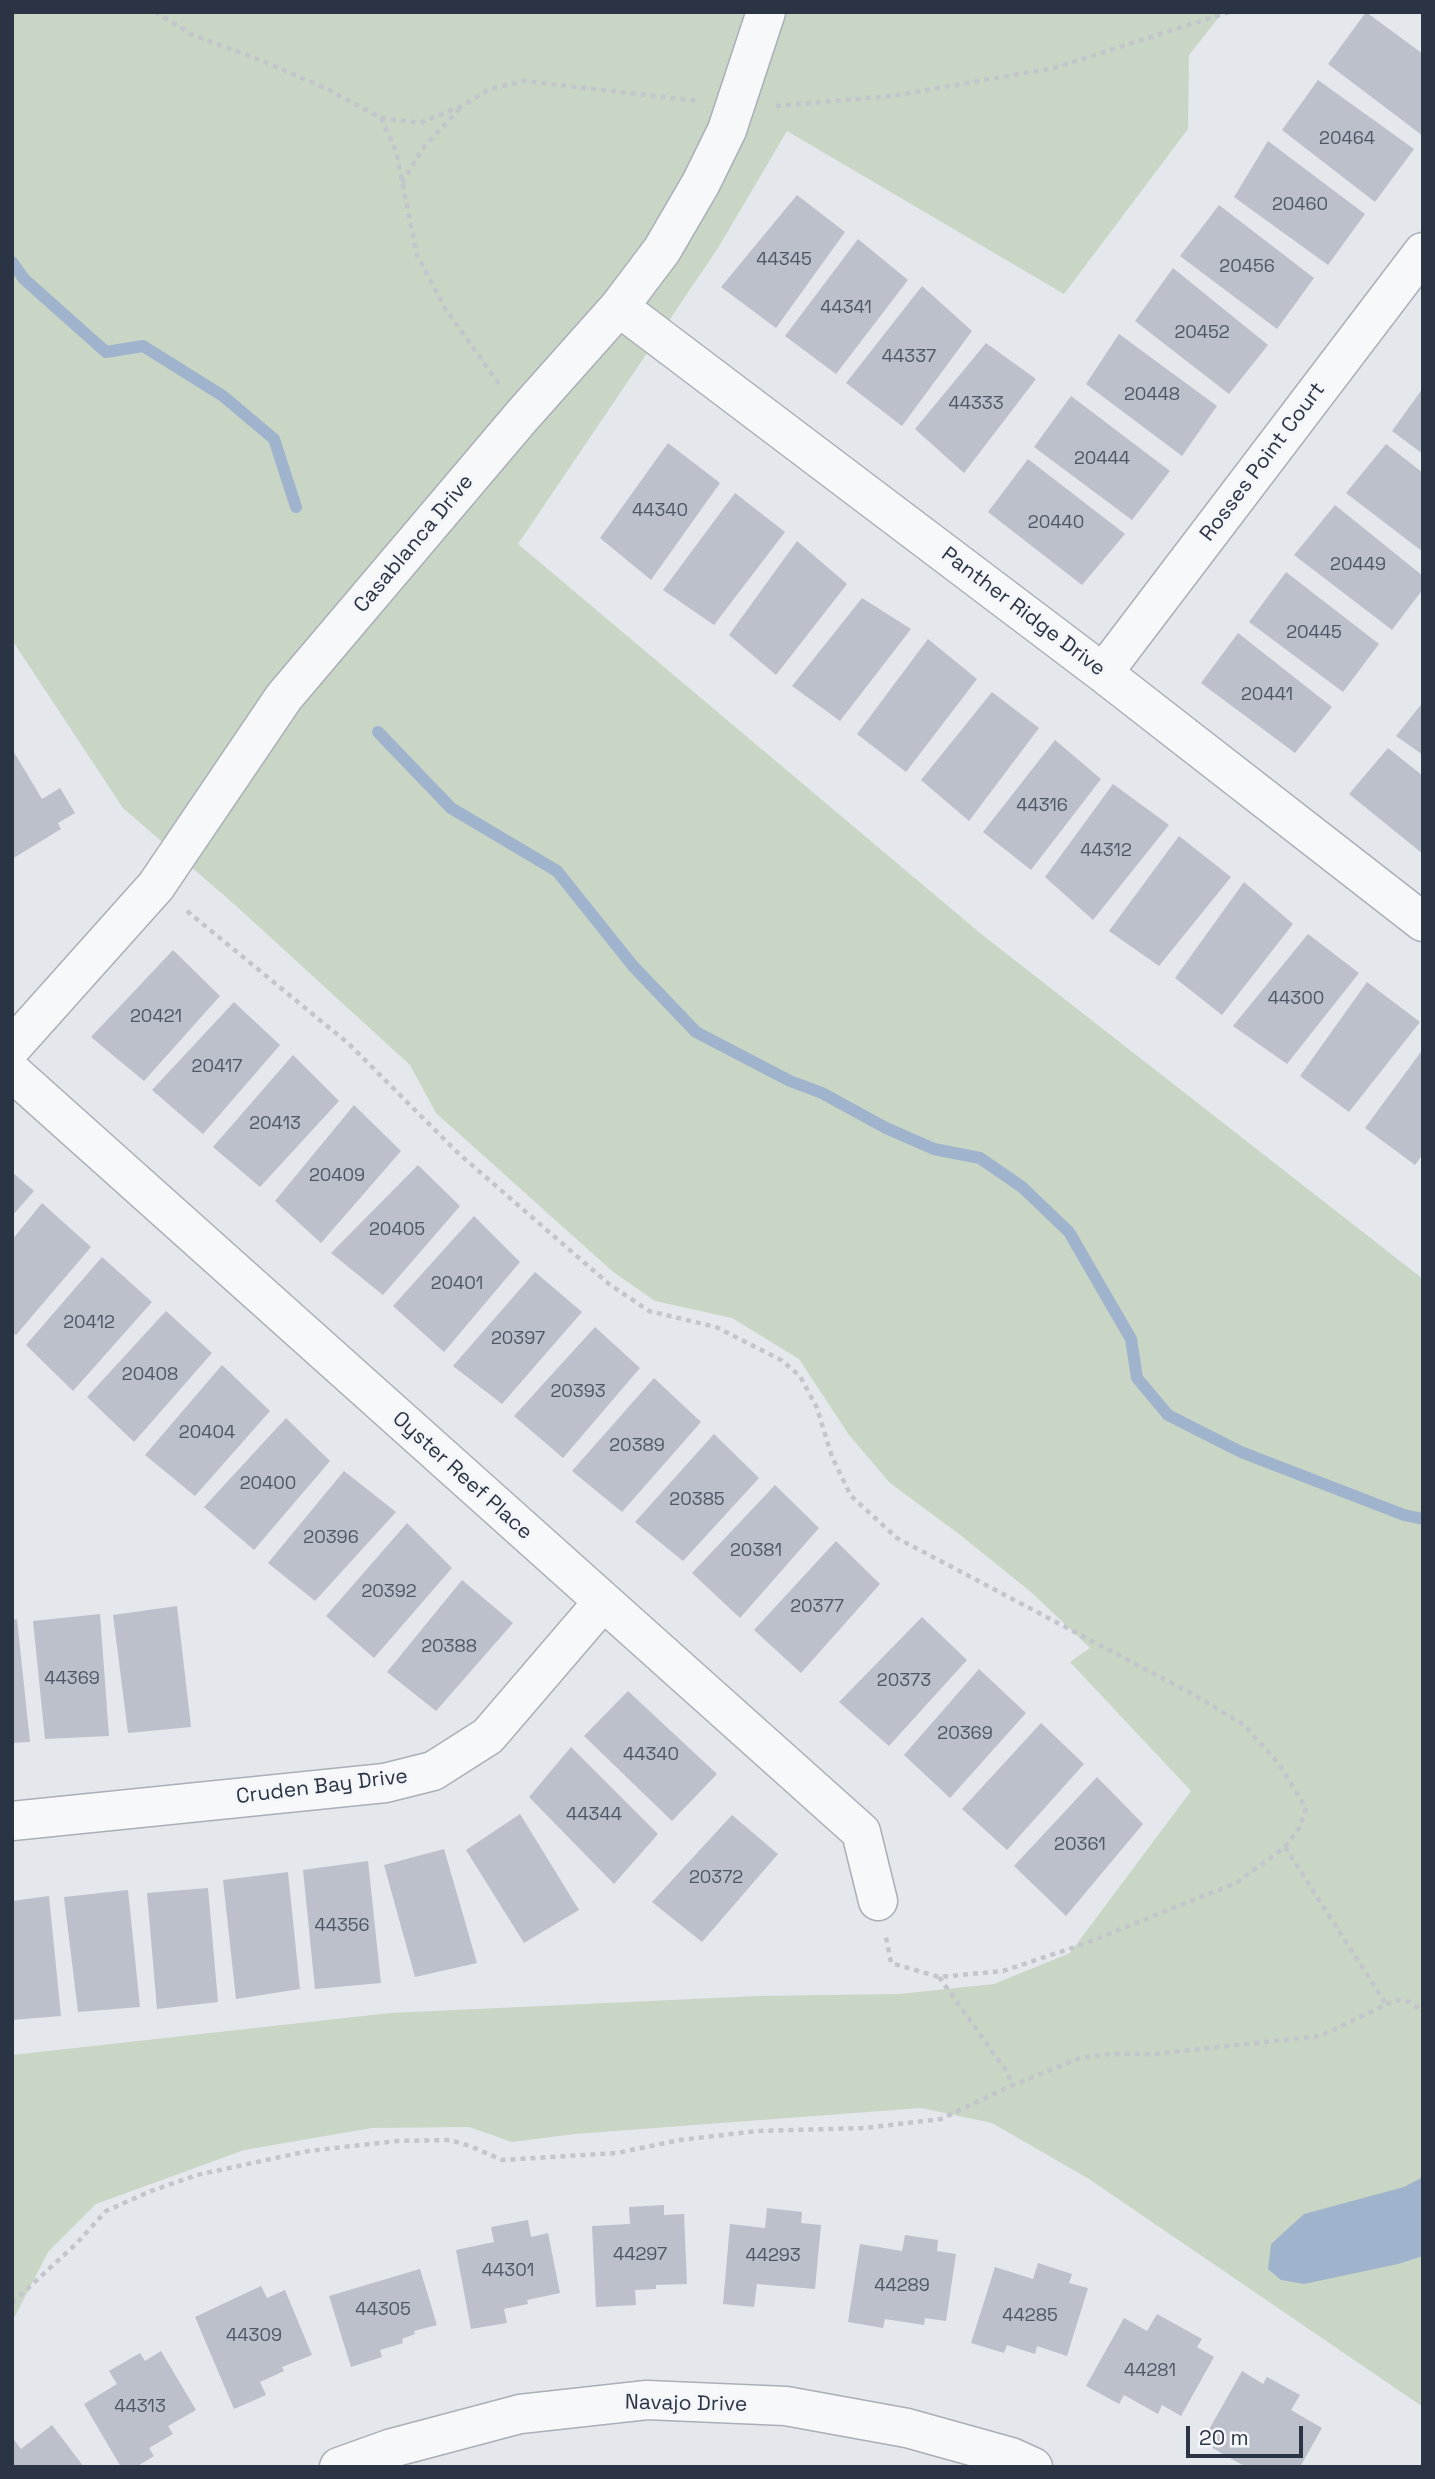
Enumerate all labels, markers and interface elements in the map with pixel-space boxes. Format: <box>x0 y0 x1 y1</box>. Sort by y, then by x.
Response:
house number: 20464 <box>1319 128 1375 150</box>
house number: 20460 <box>1272 194 1328 216</box>
house number: 44345 <box>756 249 812 271</box>
house number: 20456 <box>1219 256 1275 278</box>
house number: 44341 <box>820 297 872 319</box>
house number: 20452 <box>1174 322 1230 344</box>
house number: 44337 <box>882 346 936 368</box>
street label: Rosses Point Court <box>1195 378 1331 546</box>
house number: 20448 <box>1124 384 1180 406</box>
house number: 44333 <box>948 393 1004 415</box>
house number: 20444 <box>1074 448 1130 470</box>
street label: Casablanca Drive <box>349 470 479 618</box>
house number: 44340 <box>632 500 688 522</box>
house number: 20440 <box>1028 512 1084 534</box>
street label: Panther Ridge Drive <box>936 542 1110 682</box>
house number: 20449 <box>1330 554 1386 576</box>
house number: 20445 <box>1286 622 1342 644</box>
house number: 20441 <box>1241 684 1293 706</box>
house number: 44316 <box>1016 795 1068 817</box>
house number: 44312 <box>1080 840 1132 862</box>
house number: 44300 <box>1268 988 1324 1010</box>
house number: 20421 <box>130 1006 182 1028</box>
house number: 20417 <box>192 1056 242 1078</box>
house number: 20413 <box>249 1113 301 1135</box>
house number: 20409 <box>309 1165 365 1187</box>
house number: 20405 <box>369 1219 425 1241</box>
house number: 20401 <box>431 1273 483 1295</box>
house number: 20412 <box>63 1312 115 1334</box>
house number: 20397 <box>491 1328 545 1350</box>
house number: 20408 <box>122 1364 178 1386</box>
house number: 20393 <box>550 1381 606 1403</box>
street label: Oyster Reef Place <box>387 1407 537 1545</box>
house number: 20404 <box>179 1422 235 1444</box>
house number: 20389 <box>609 1435 665 1457</box>
house number: 20400 <box>240 1473 296 1495</box>
house number: 20385 <box>669 1489 725 1511</box>
house number: 20396 <box>303 1527 359 1549</box>
house number: 20381 <box>730 1540 782 1562</box>
house number: 20392 <box>361 1581 417 1603</box>
house number: 20377 <box>790 1596 844 1618</box>
house number: 20388 <box>421 1636 477 1658</box>
house number: 44369 <box>44 1668 100 1690</box>
house number: 20373 <box>877 1670 931 1692</box>
house number: 20369 <box>937 1723 993 1745</box>
house number: 44340 <box>623 1744 679 1766</box>
street label: Cruden Bay Drive <box>235 1764 409 1810</box>
house number: 44344 <box>566 1804 622 1826</box>
house number: 20361 <box>1054 1834 1106 1856</box>
house number: 20372 <box>689 1867 743 1889</box>
house number: 44356 <box>314 1915 370 1937</box>
house number: 44297 <box>613 2244 667 2266</box>
house number: 44293 <box>745 2245 801 2267</box>
house number: 44301 <box>482 2260 534 2282</box>
house number: 44289 <box>874 2275 930 2297</box>
house number: 44305 <box>355 2299 411 2321</box>
house number: 44285 <box>1002 2305 1058 2327</box>
house number: 44309 <box>226 2325 282 2347</box>
house number: 44281 <box>1124 2360 1176 2382</box>
street label: Navajo Drive <box>625 2390 747 2418</box>
house number: 44313 <box>114 2396 166 2418</box>
scale bar <box>1190 2412 1307 2456</box>
text: 20 m <box>1199 2424 1249 2451</box>

